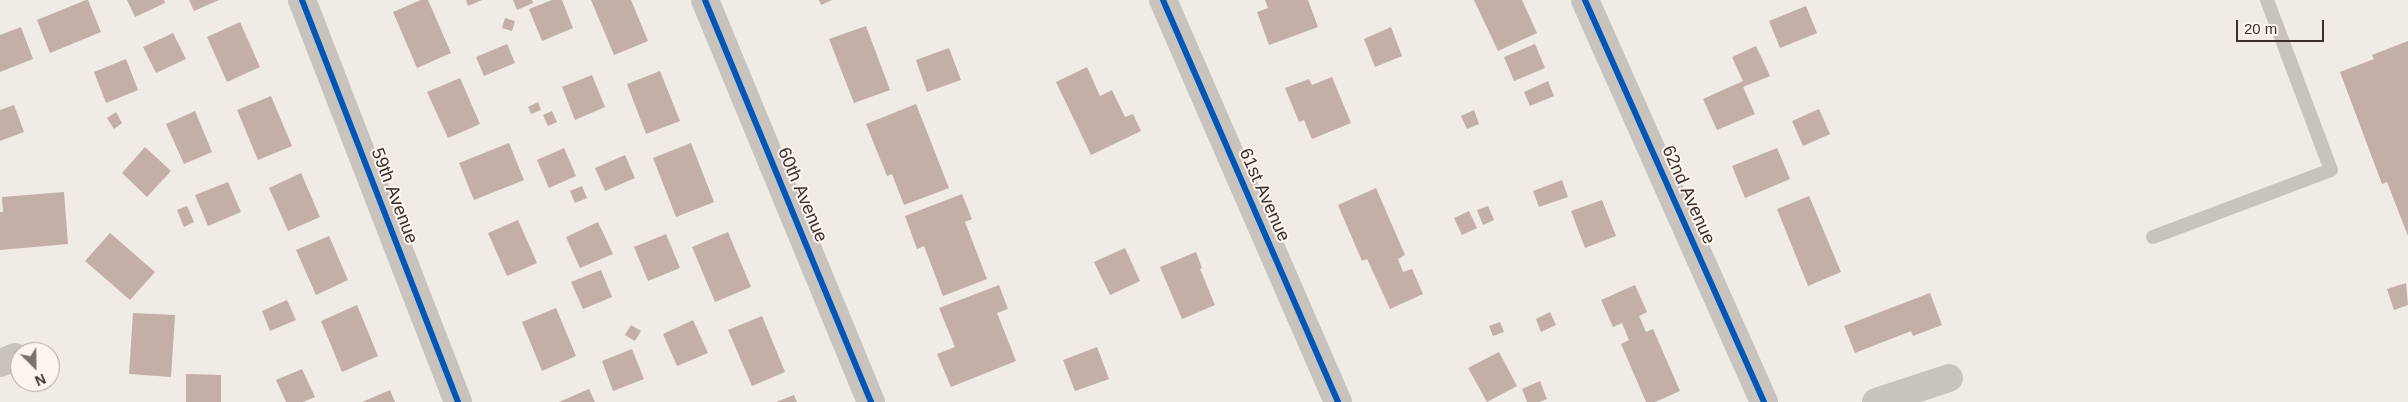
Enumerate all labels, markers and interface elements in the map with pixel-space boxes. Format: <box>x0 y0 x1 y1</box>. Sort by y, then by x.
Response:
scale bar <box>2238 10 2326 42</box>
text: 20 m <box>2244 20 2277 37</box>
street label: 62nd Avenue <box>1657 142 1719 248</box>
street label: 60th Avenue <box>772 144 832 246</box>
street label: 59th Avenue <box>366 145 422 247</box>
street label: 61st Avenue <box>1234 145 1294 245</box>
north arrow <box>10 342 60 392</box>
text: N <box>33 371 48 389</box>

